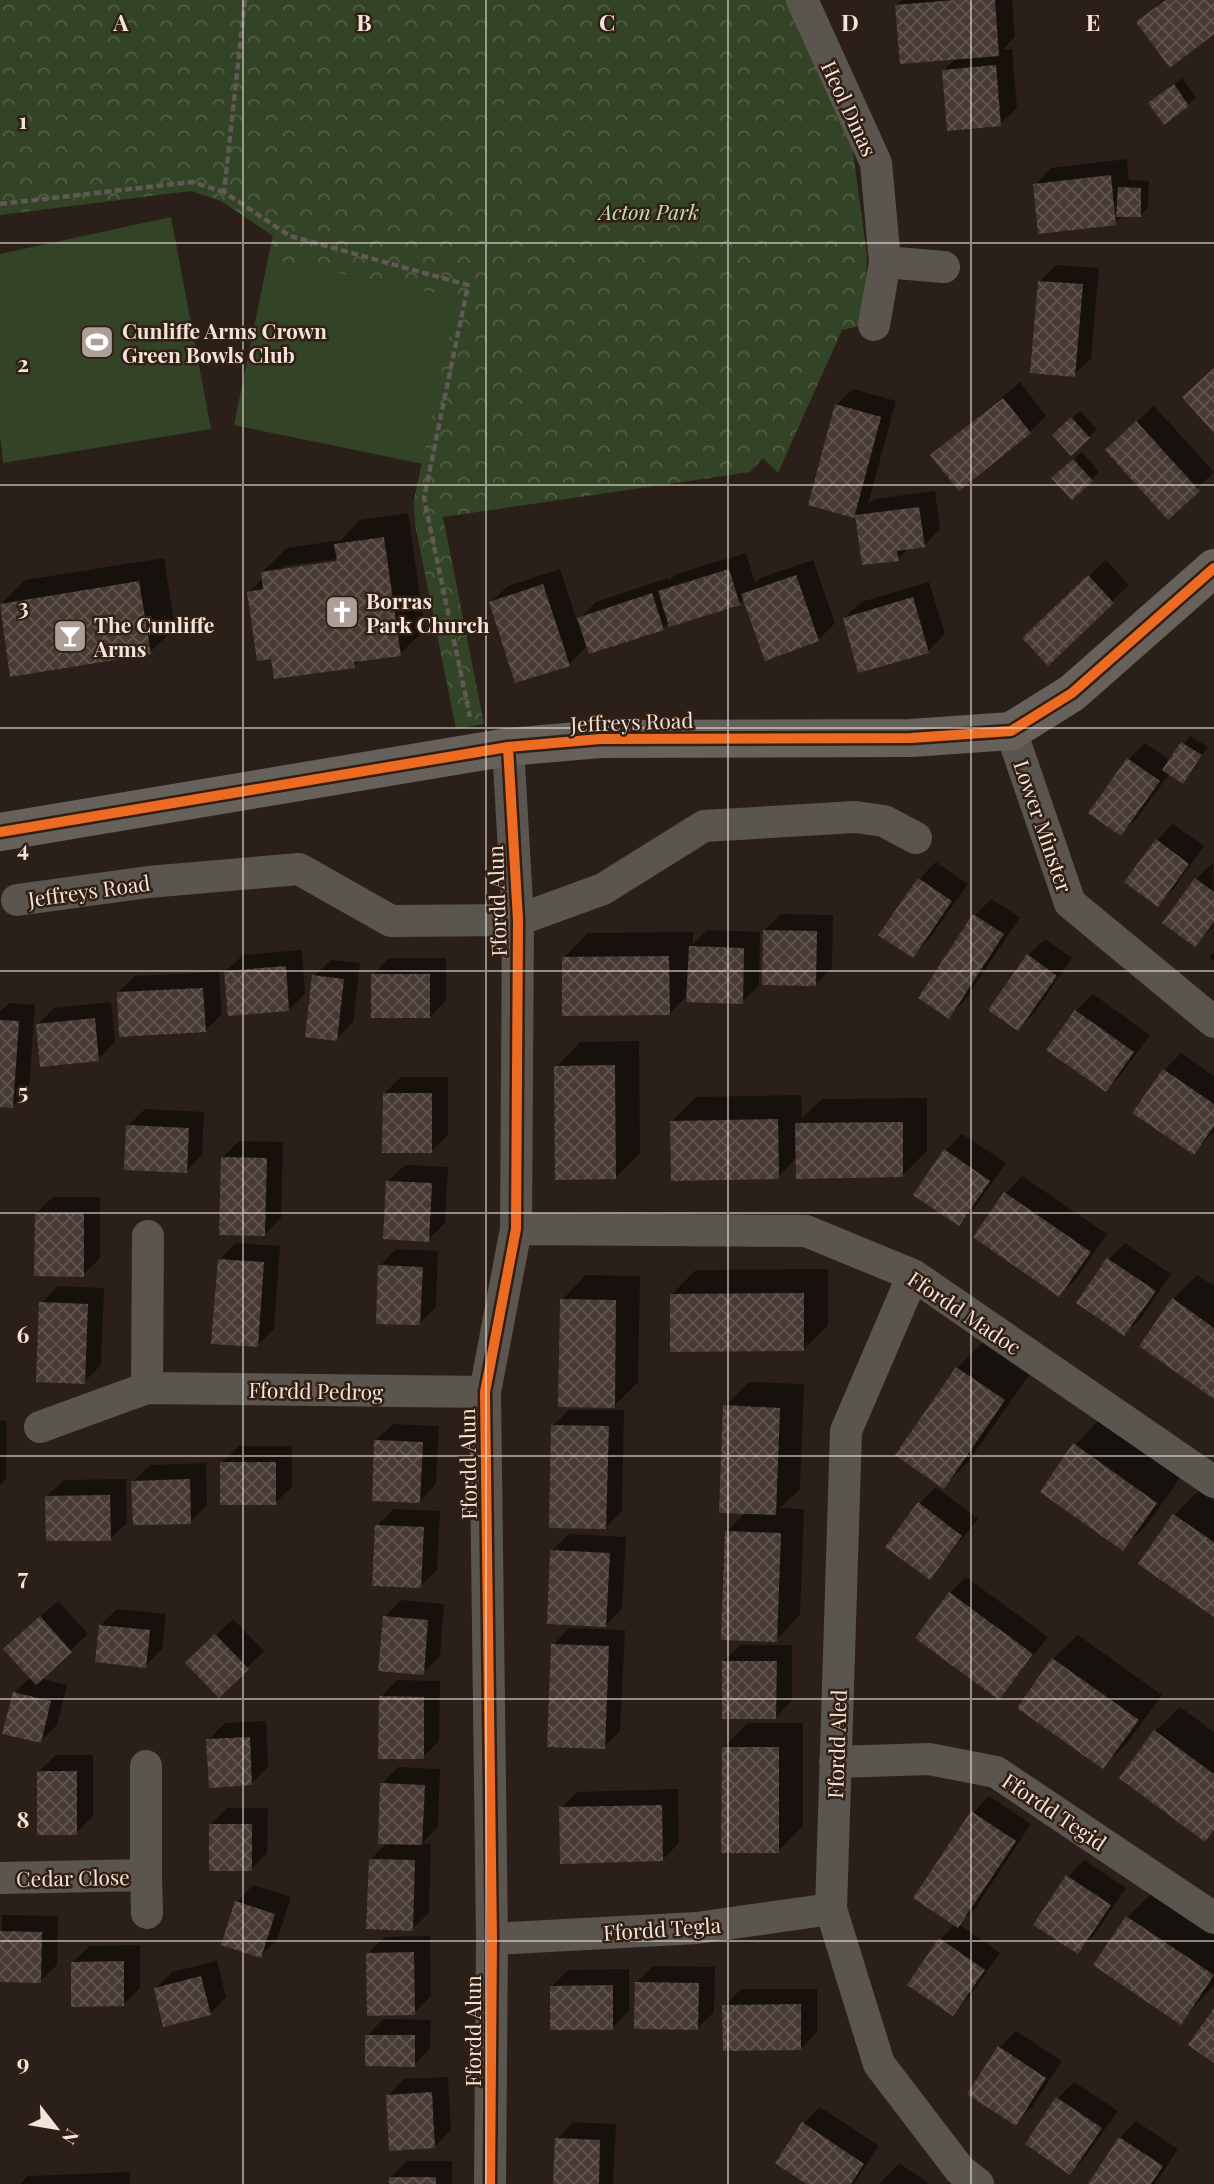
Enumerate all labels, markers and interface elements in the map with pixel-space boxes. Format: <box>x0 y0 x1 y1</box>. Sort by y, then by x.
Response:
text: A <box>112 6 129 37</box>
text: B <box>356 6 372 37</box>
text: C <box>599 6 615 37</box>
text: D <box>841 6 859 37</box>
text: E <box>1086 6 1100 37</box>
street label: Heol Dinas <box>816 56 884 160</box>
text: 1 <box>19 104 28 135</box>
park label: Acton Park <box>597 197 699 225</box>
place label: Cunliffe Arms Crown Green Bowls Club <box>122 316 327 368</box>
sports icon: Cunliffe Arms Crown Green Bowls Club <box>78 323 116 361</box>
text: 2 <box>17 347 29 378</box>
place label: Borras Park Church <box>366 586 490 638</box>
text: 3 <box>17 590 29 621</box>
church icon: Borras Park Church <box>323 593 361 631</box>
place label: The Cunliffe Arms <box>93 610 214 662</box>
bar icon: The Cunliffe Arms <box>51 617 89 655</box>
street label: Jeffreys Road <box>569 705 694 737</box>
street label: Lower Minster <box>1008 756 1080 897</box>
text: 4 <box>17 832 29 863</box>
street label: Ffordd Alun <box>480 844 512 957</box>
street label: Jeffreys Road <box>25 868 152 913</box>
text: 5 <box>18 1075 28 1106</box>
street label: Ffordd Madoc <box>903 1264 1027 1360</box>
text: 6 <box>17 1318 30 1349</box>
street label: Ffordd Pedrog <box>248 1375 384 1405</box>
street label: Ffordd Alun <box>452 1408 482 1520</box>
text: 7 <box>18 1560 29 1591</box>
street label: Ffordd Aled <box>820 1689 852 1799</box>
street label: Ffordd Tegid <box>997 1766 1113 1856</box>
text: 8 <box>17 1803 29 1834</box>
street label: Cedar Close <box>16 1862 130 1892</box>
street label: Ffordd Tegla <box>602 1910 722 1946</box>
street label: Ffordd Alun <box>458 1975 486 2087</box>
text: 9 <box>17 2046 29 2077</box>
north arrow <box>21 2093 91 2163</box>
text: N <box>57 2125 86 2150</box>

